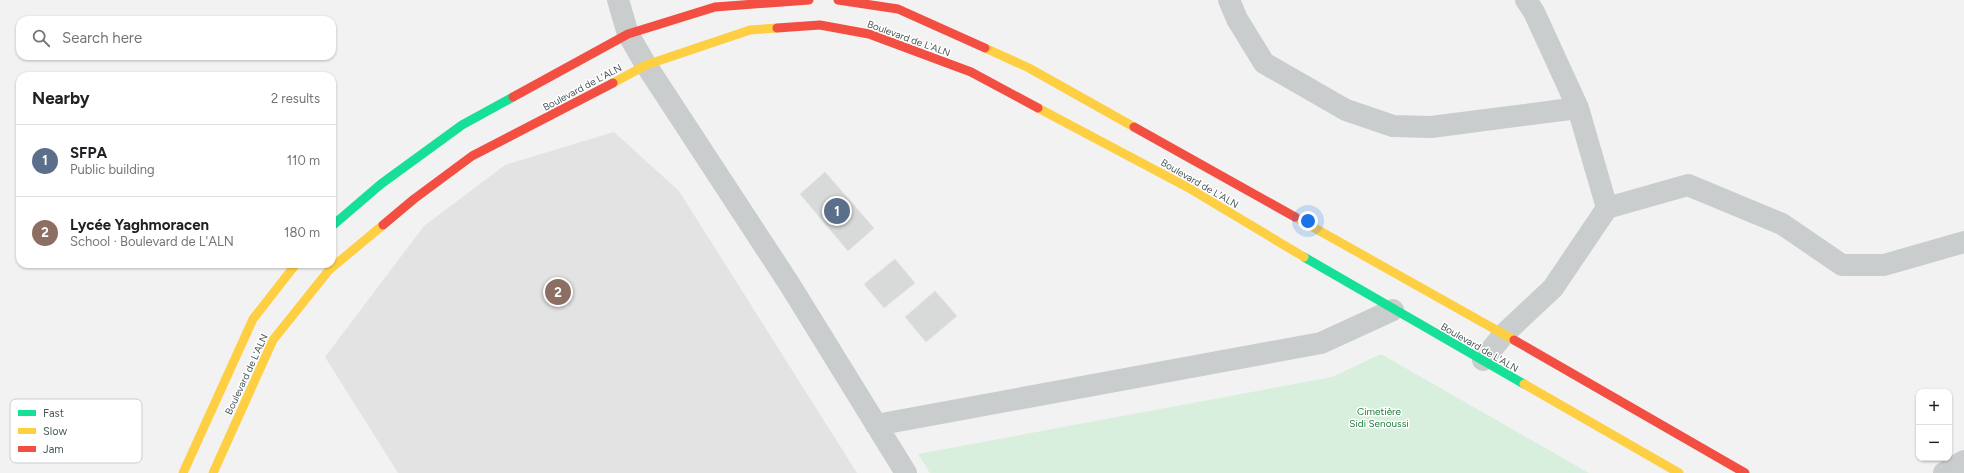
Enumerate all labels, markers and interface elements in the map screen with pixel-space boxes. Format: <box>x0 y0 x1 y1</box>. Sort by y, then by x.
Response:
search box <box>16 16 336 60</box>
street label: Boulevard de L'ALN <box>865 17 952 60</box>
icon: search <box>30 27 52 49</box>
text: Search here <box>62 29 142 47</box>
street label: Boulevard de L'ALN <box>540 61 624 114</box>
text: Nearby <box>32 88 90 108</box>
text: 2 results <box>271 91 320 106</box>
text: SFPA <box>70 144 107 162</box>
text: 1 <box>42 153 48 168</box>
text: 110 m <box>287 153 320 168</box>
street label: Boulevard de L'ALN <box>1159 156 1241 211</box>
text: Public building <box>70 162 155 177</box>
pin: 1 <box>824 196 850 226</box>
your location <box>1298 211 1318 231</box>
text: Lycée Yaghmoracen <box>70 216 209 234</box>
text: 2 <box>41 225 49 240</box>
text: 180 m <box>284 225 320 240</box>
text: School · Boulevard de L'ALN <box>70 234 234 249</box>
pin: 2 <box>545 277 571 307</box>
street label: Boulevard de L'ALN <box>1439 320 1521 375</box>
street label: Boulevard de L'ALN <box>222 332 271 417</box>
map controls <box>1916 389 1952 461</box>
button: + <box>1916 389 1952 425</box>
legend <box>10 399 142 463</box>
park label: Cimetière Sidi Senoussi <box>1349 405 1409 430</box>
text: Fast <box>43 407 64 420</box>
text: Slow <box>43 425 67 438</box>
button: − <box>1916 425 1952 461</box>
text: Jam <box>43 443 64 456</box>

